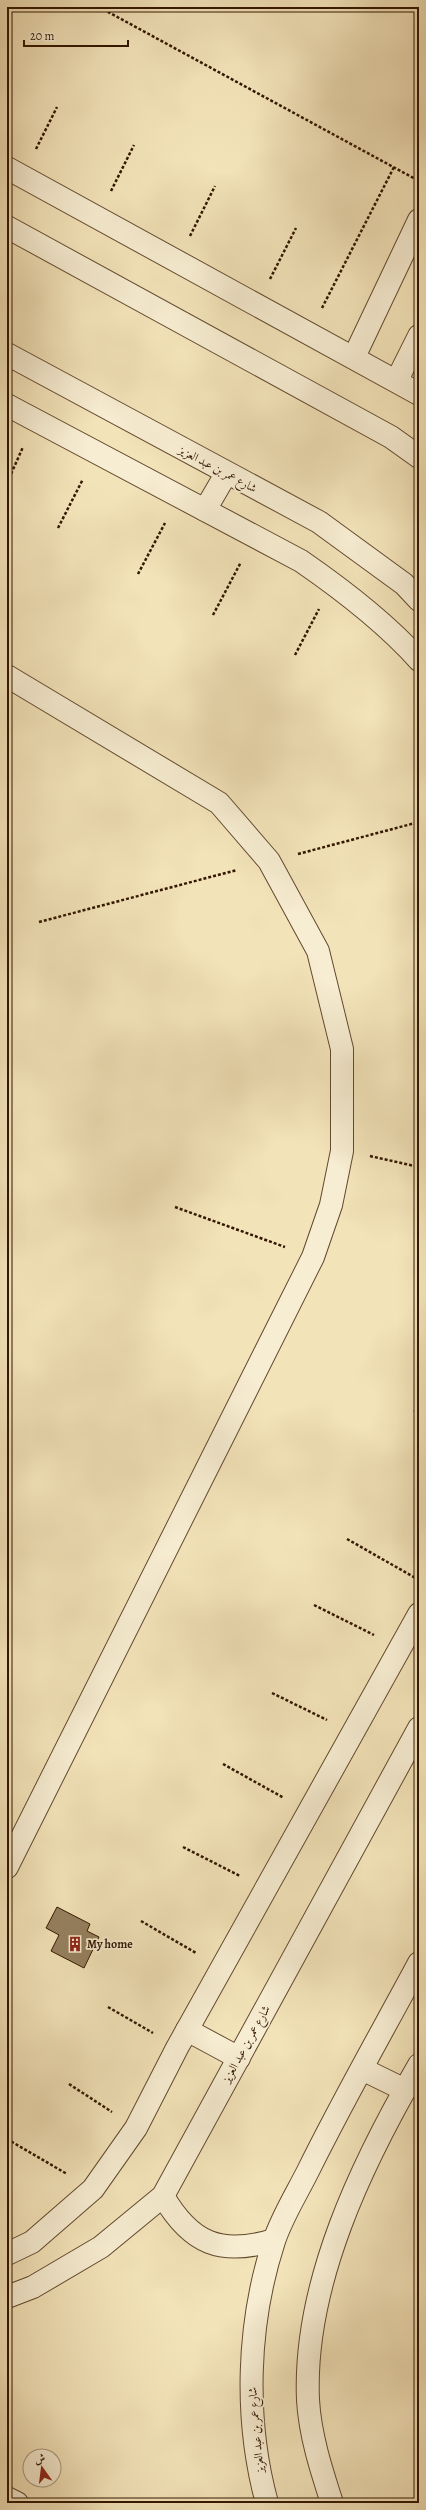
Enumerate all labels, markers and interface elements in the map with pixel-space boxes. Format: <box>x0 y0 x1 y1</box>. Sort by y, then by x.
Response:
scale bar <box>24 22 128 48</box>
text: 20 m <box>30 28 54 44</box>
street label: شارع عمر بن عبد العزيز <box>173 441 260 499</box>
building icon: My home <box>66 1935 84 1953</box>
place label: My home <box>87 1936 133 1952</box>
street label: شارع عمر بن عبد العزيز <box>217 2002 277 2089</box>
street label: شارع عمر بن عبد العزيز <box>244 2386 271 2476</box>
north arrow <box>22 2448 62 2488</box>
text: ش <box>33 2450 47 2467</box>

